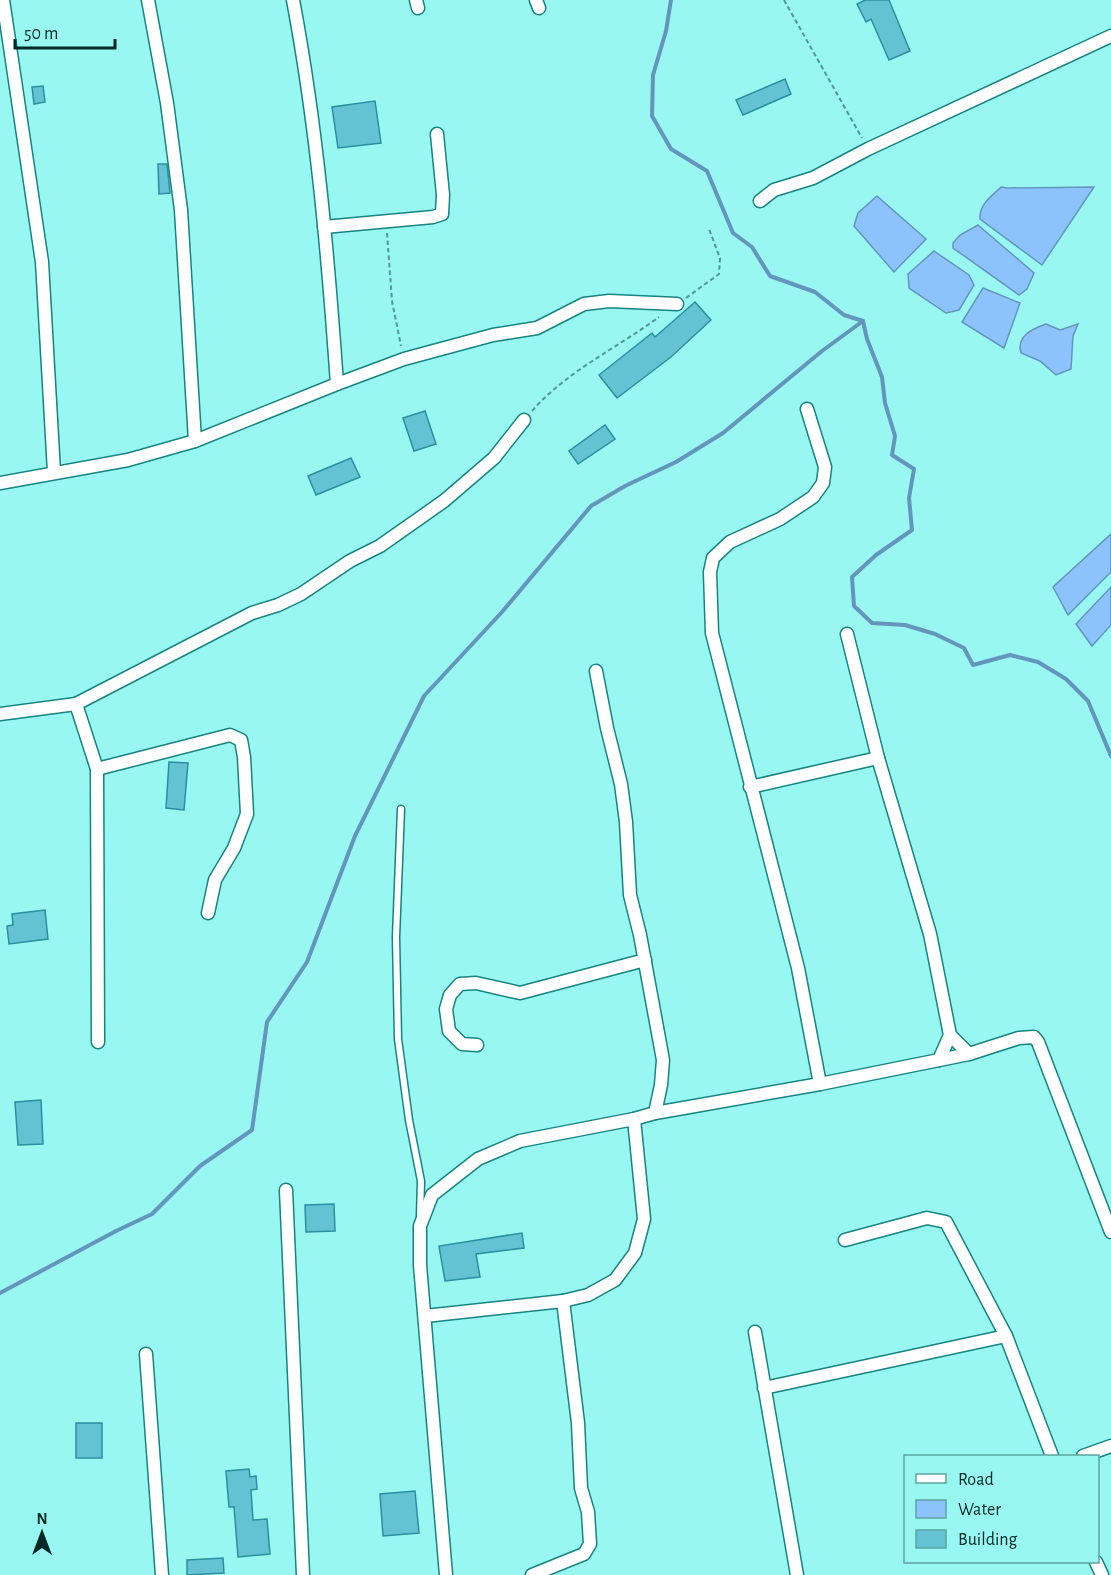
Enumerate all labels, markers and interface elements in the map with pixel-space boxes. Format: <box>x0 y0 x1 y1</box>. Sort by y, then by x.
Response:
scale bar <box>15 12 116 50</box>
text: 50 m <box>24 25 58 43</box>
legend <box>904 1455 1099 1563</box>
text: Road <box>958 1471 994 1489</box>
text: Water <box>958 1501 1001 1519</box>
north arrow <box>12 1503 72 1563</box>
text: N <box>36 1511 48 1527</box>
text: Building <box>958 1531 1018 1549</box>

